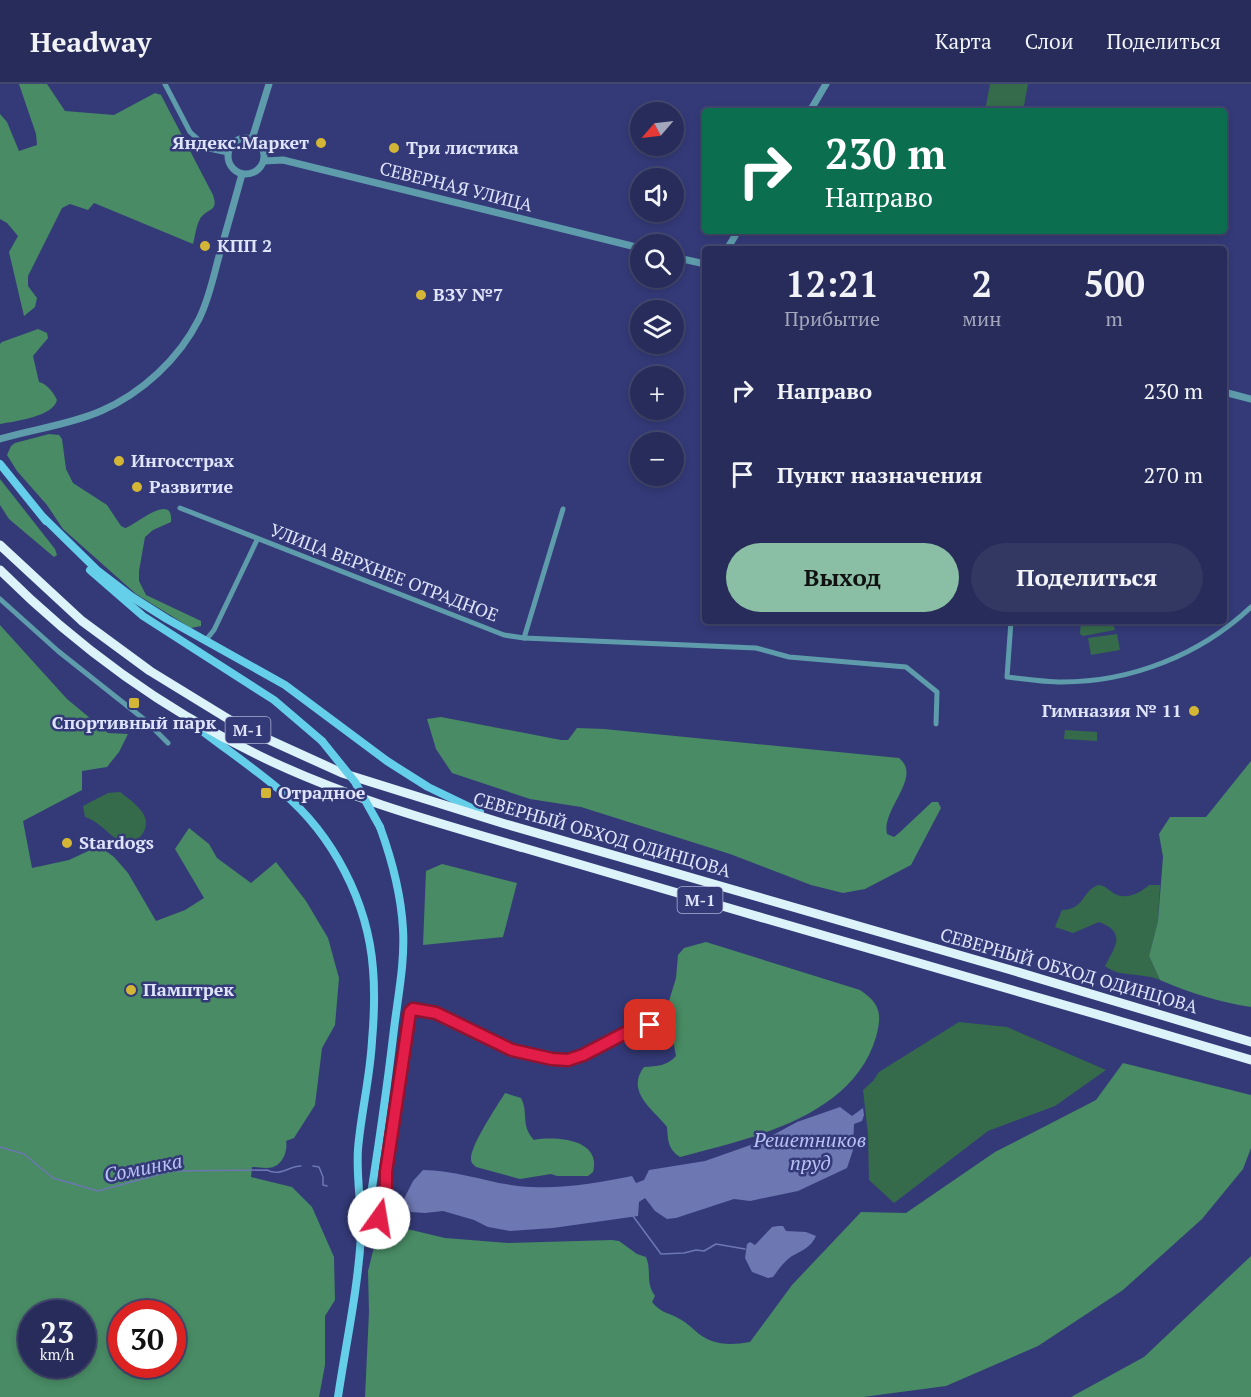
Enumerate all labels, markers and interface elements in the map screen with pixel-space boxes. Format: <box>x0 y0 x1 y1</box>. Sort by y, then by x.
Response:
text: Headway <box>30 23 151 60</box>
text: Карта <box>935 27 992 55</box>
text: Слои <box>1025 27 1074 55</box>
text: Поделиться <box>1107 27 1221 55</box>
north arrow <box>630 102 684 156</box>
map controls <box>630 102 684 486</box>
text: 230 m <box>825 125 946 181</box>
place label: Яндекс.Маркет <box>172 130 309 154</box>
icon: right <box>726 132 804 210</box>
place label: Три листика <box>406 135 519 159</box>
marker: Яндекс.Маркет <box>314 136 328 150</box>
marker: Три листика <box>387 141 401 155</box>
street label: СЕВЕРНАЯ УЛИЦА <box>377 155 536 217</box>
button: sound <box>630 168 684 222</box>
text: Направо <box>825 179 933 215</box>
place label: КПП 2 <box>217 233 272 257</box>
button: search <box>630 234 684 288</box>
marker: КПП 2 <box>198 239 212 253</box>
text: 12:21 <box>785 260 879 307</box>
text: 2 <box>972 260 992 307</box>
text: 500 <box>1084 260 1145 307</box>
place label: ВЗУ №7 <box>433 282 503 306</box>
marker: ВЗУ №7 <box>414 288 428 302</box>
button: layers <box>630 300 684 354</box>
text: Прибытие <box>784 305 880 332</box>
text: мин <box>962 305 1002 332</box>
text: m <box>1106 305 1123 332</box>
button: + <box>630 366 684 420</box>
icon: right <box>726 374 759 407</box>
text: Направо <box>777 376 872 405</box>
text: 230 m <box>1143 376 1203 405</box>
button: − <box>630 432 684 486</box>
place label: Ингосстрах <box>131 448 234 472</box>
marker: Ингосстрах <box>112 454 126 468</box>
icon: arrive <box>726 458 759 491</box>
text: Пункт назначения <box>777 460 982 489</box>
text: 270 m <box>1143 460 1203 489</box>
place label: Развитие <box>149 474 234 498</box>
marker: Развитие <box>130 480 144 494</box>
street label: УЛИЦА ВЕРХНЕЕ ОТРАДНОЕ <box>267 517 502 627</box>
button: Выход <box>726 543 959 612</box>
button: Поделиться <box>971 543 1203 612</box>
marker: Спортивный парк <box>127 696 141 710</box>
place label: Гимназия № 11 <box>1042 698 1182 722</box>
marker: Гимназия № 11 <box>1187 704 1201 718</box>
place label: Спортивный парк <box>52 710 217 734</box>
road number: М-1 <box>226 717 270 743</box>
place label: Отрадное <box>278 780 366 804</box>
marker: Отрадное <box>259 786 273 800</box>
street label: СЕВЕРНЫЙ ОБХОД ОДИНЦОВА <box>471 786 735 883</box>
place label: Stardogs <box>79 830 154 854</box>
marker: Stardogs <box>60 836 74 850</box>
road number: М-1 <box>678 887 722 913</box>
street label: СЕВЕРНЫЙ ОБХОД ОДИНЦОВА <box>938 922 1202 1019</box>
place label: Памптрек <box>143 977 234 1001</box>
marker: Памптрек <box>124 983 138 997</box>
pin <box>624 999 675 1050</box>
icon: arrive <box>633 1008 666 1041</box>
water label: Решетников пруд <box>752 1126 867 1176</box>
water label: Соминка <box>101 1147 184 1188</box>
position arrow <box>347 1186 411 1250</box>
speed limit sign: 30 <box>108 1300 186 1378</box>
text: 23 <box>40 1312 74 1352</box>
text: km/h <box>40 1344 74 1364</box>

